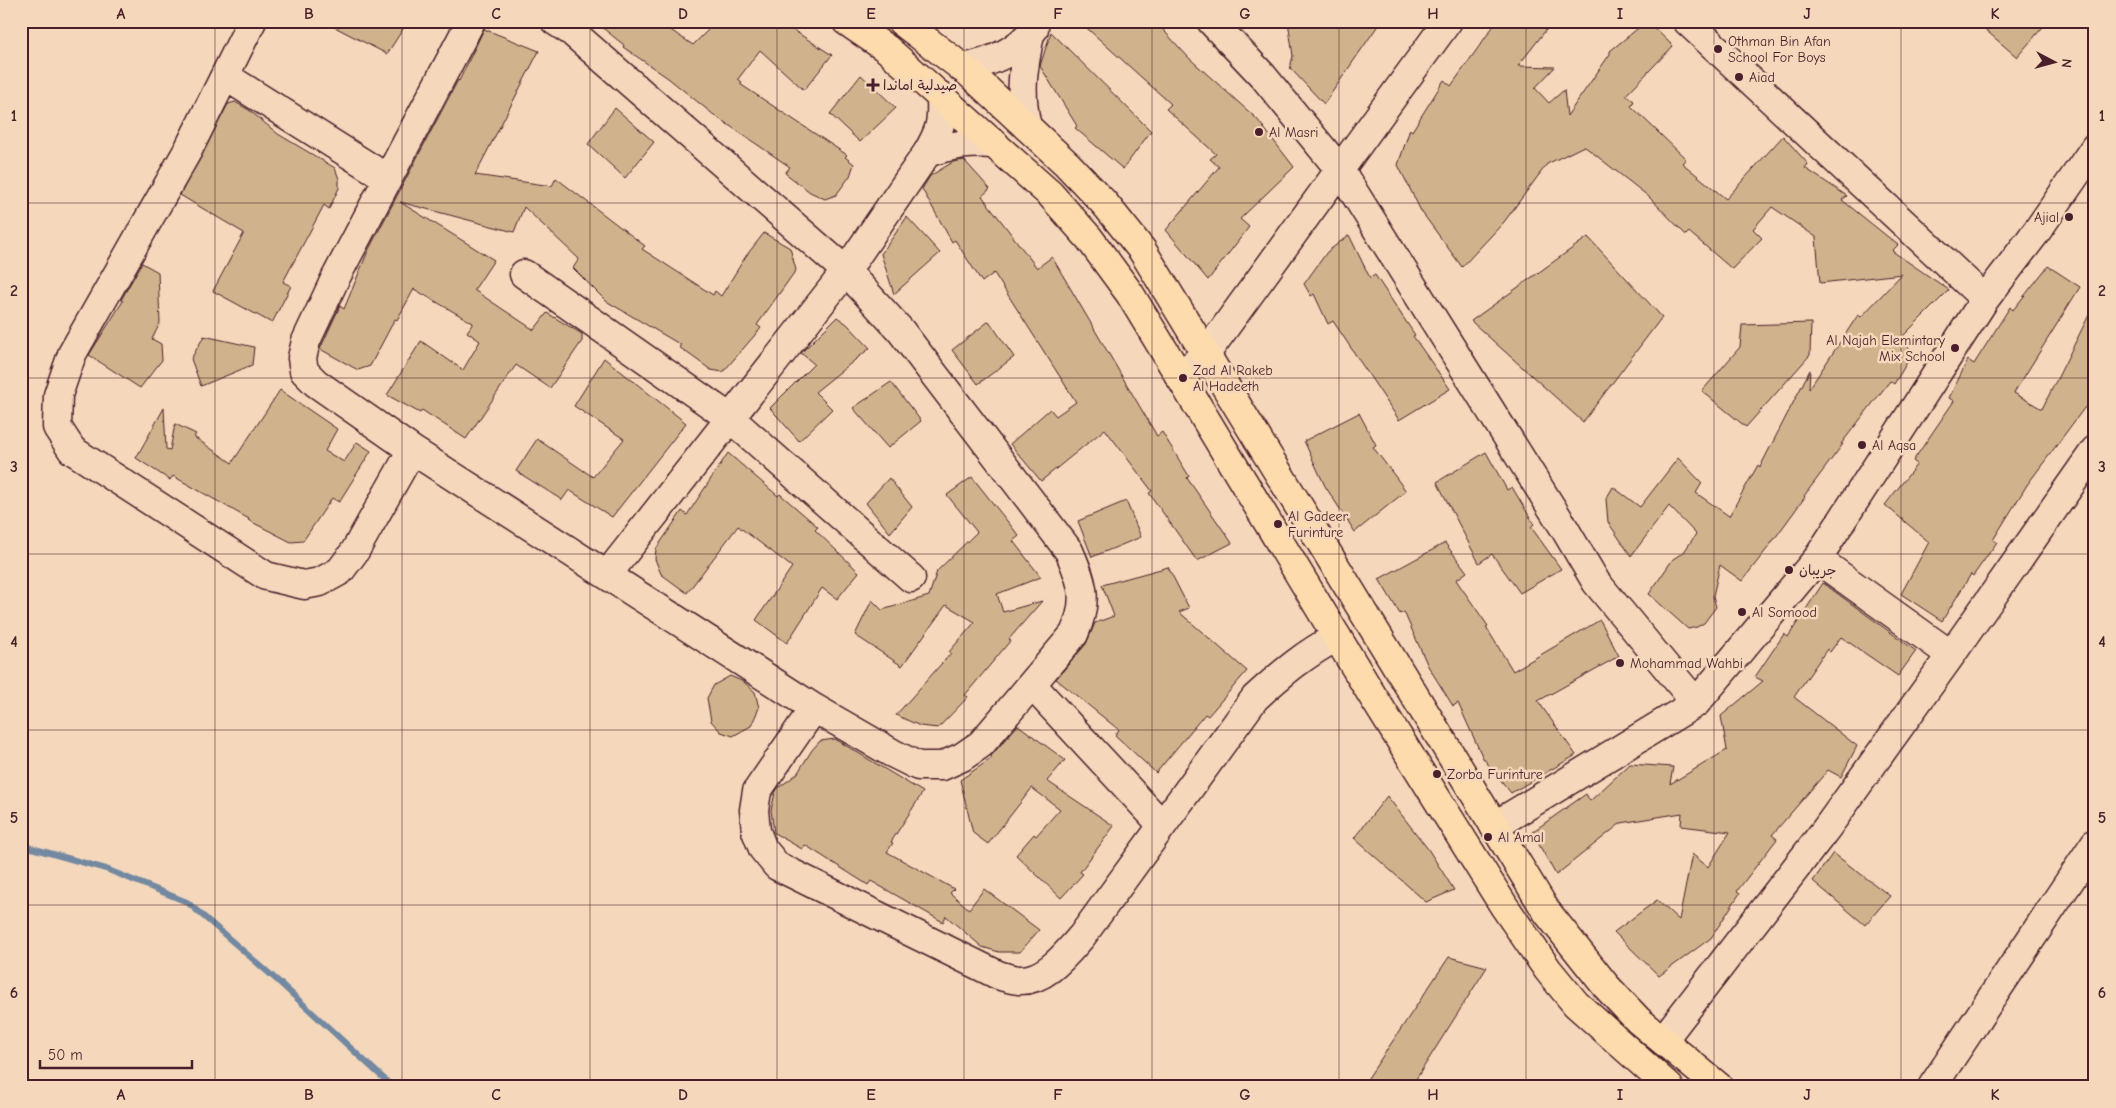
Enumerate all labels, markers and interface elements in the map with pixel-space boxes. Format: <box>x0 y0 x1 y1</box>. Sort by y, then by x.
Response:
text: A <box>117 5 126 23</box>
text: B <box>304 5 314 23</box>
text: C <box>491 5 501 23</box>
text: D <box>678 5 688 23</box>
text: E <box>866 5 876 23</box>
text: F <box>1053 5 1063 23</box>
text: G <box>1239 5 1251 23</box>
text: H <box>1427 5 1439 23</box>
text: I <box>1617 5 1623 23</box>
text: J <box>1803 5 1811 23</box>
text: K <box>1990 5 2000 23</box>
place label: Othman Bin Afan School For Boys <box>1728 33 1831 66</box>
north arrow <box>2028 38 2078 88</box>
marker: Othman Bin Afan School For Boys <box>1712 43 1724 55</box>
text: N <box>2058 58 2075 69</box>
place label: Aiad <box>1749 69 1775 86</box>
marker: Aiad <box>1733 71 1745 83</box>
place label: صيدلية اماندا <box>883 77 957 94</box>
marker: صيدلية اماندا <box>867 79 879 91</box>
text: 1 <box>11 107 17 125</box>
text: 1 <box>2099 107 2105 125</box>
place label: Al Masri <box>1269 124 1318 141</box>
marker: Al Masri <box>1253 126 1265 138</box>
place label: Ajial <box>2034 209 2059 226</box>
marker: Ajial <box>2063 211 2075 223</box>
text: 2 <box>10 282 18 300</box>
text: 2 <box>2098 282 2106 300</box>
place label: Al Najah Elemintary Mix School <box>1826 332 1946 365</box>
marker: Al Najah Elemintary Mix School <box>1949 342 1961 354</box>
place label: Zad Al Rakeb Al Hadeeth <box>1193 362 1273 395</box>
marker: Zad Al Rakeb Al Hadeeth <box>1177 372 1189 384</box>
place label: Al Aqsa <box>1872 437 1916 454</box>
marker: Al Aqsa <box>1856 439 1868 451</box>
text: 3 <box>10 458 18 476</box>
text: 3 <box>2098 458 2106 476</box>
place label: Al Gadeer Furinture <box>1288 508 1349 541</box>
marker: Al Gadeer Furinture <box>1272 518 1284 530</box>
place label: جريبان <box>1799 562 1836 579</box>
marker: جريبان <box>1783 564 1795 576</box>
place label: Al Somood <box>1752 604 1817 621</box>
marker: Al Somood <box>1736 606 1748 618</box>
text: 4 <box>10 633 18 651</box>
text: 4 <box>2098 633 2106 651</box>
place label: Mohammad Wahbi <box>1630 655 1743 672</box>
marker: Mohammad Wahbi <box>1614 657 1626 669</box>
place label: Zorba Furinture <box>1447 766 1543 783</box>
marker: Zorba Furinture <box>1431 768 1443 780</box>
text: 5 <box>10 809 18 827</box>
text: 5 <box>2098 809 2106 827</box>
place label: Al Amal <box>1498 829 1544 846</box>
marker: Al Amal <box>1482 831 1494 843</box>
text: 6 <box>10 984 18 1002</box>
text: 6 <box>2098 984 2106 1002</box>
scale bar <box>40 1038 192 1070</box>
text: 50 m <box>48 1046 83 1064</box>
text: A <box>117 1086 126 1104</box>
text: B <box>304 1086 314 1104</box>
text: C <box>491 1086 501 1104</box>
text: D <box>678 1086 688 1104</box>
text: E <box>866 1086 876 1104</box>
text: F <box>1053 1086 1063 1104</box>
text: G <box>1239 1086 1251 1104</box>
text: H <box>1427 1086 1439 1104</box>
text: I <box>1617 1086 1623 1104</box>
text: J <box>1803 1086 1811 1104</box>
text: K <box>1990 1086 2000 1104</box>

